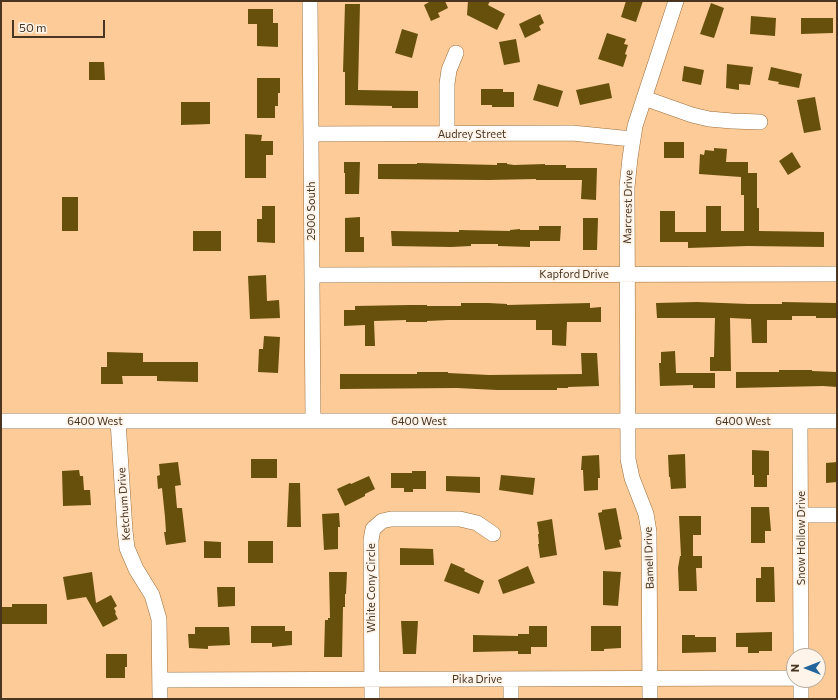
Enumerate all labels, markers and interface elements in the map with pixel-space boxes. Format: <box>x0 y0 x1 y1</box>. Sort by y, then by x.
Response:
scale bar <box>14 12 107 38</box>
text: 50 m <box>19 20 47 34</box>
street label: Audrey Street <box>438 127 506 141</box>
street label: Marcrest Drive <box>621 170 635 244</box>
street label: 2900 South <box>304 181 318 241</box>
street label: Kapford Drive <box>539 267 609 281</box>
street label: 6400 West <box>67 414 123 428</box>
street label: 6400 West <box>391 414 447 428</box>
street label: 6400 West <box>715 414 771 428</box>
street label: Ketchum Drive <box>115 467 133 541</box>
street label: Snow Hollow Drive <box>794 491 808 585</box>
street label: Bamell Drive <box>641 527 657 589</box>
street label: White Cony Circle <box>364 543 378 633</box>
north arrow <box>786 648 826 688</box>
text: N <box>788 664 801 672</box>
street label: Pika Drive <box>452 672 502 686</box>

